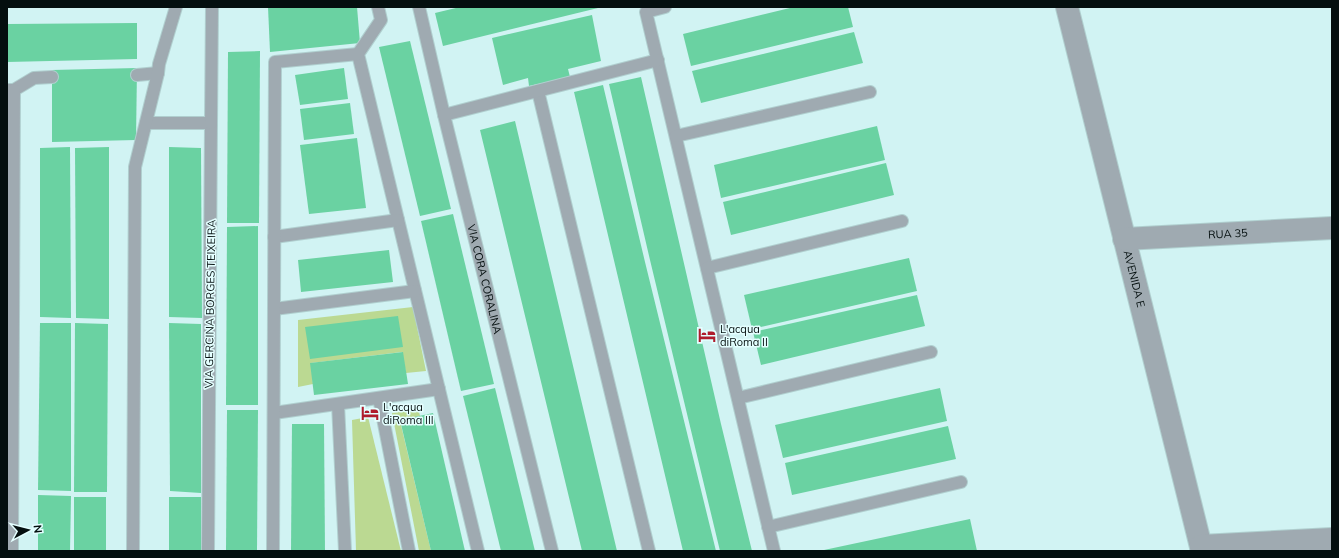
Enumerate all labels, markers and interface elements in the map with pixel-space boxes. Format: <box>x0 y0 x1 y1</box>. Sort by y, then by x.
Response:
street label: VIA GERCINA BORGES TEIXEIRA <box>202 220 218 388</box>
street label: VIA CORA CORALINA <box>464 223 505 335</box>
street label: RUA 35 <box>1208 225 1248 242</box>
street label: AVENIDA E <box>1121 249 1148 309</box>
place label: L'acqua diRoma II <box>720 322 768 349</box>
hotel icon: L'acqua diRoma II <box>697 325 717 345</box>
place label: L'acqua diRoma III <box>383 400 434 427</box>
hotel icon: L'acqua diRoma III <box>360 403 380 423</box>
north arrow <box>8 510 48 550</box>
text: N <box>30 524 45 534</box>

